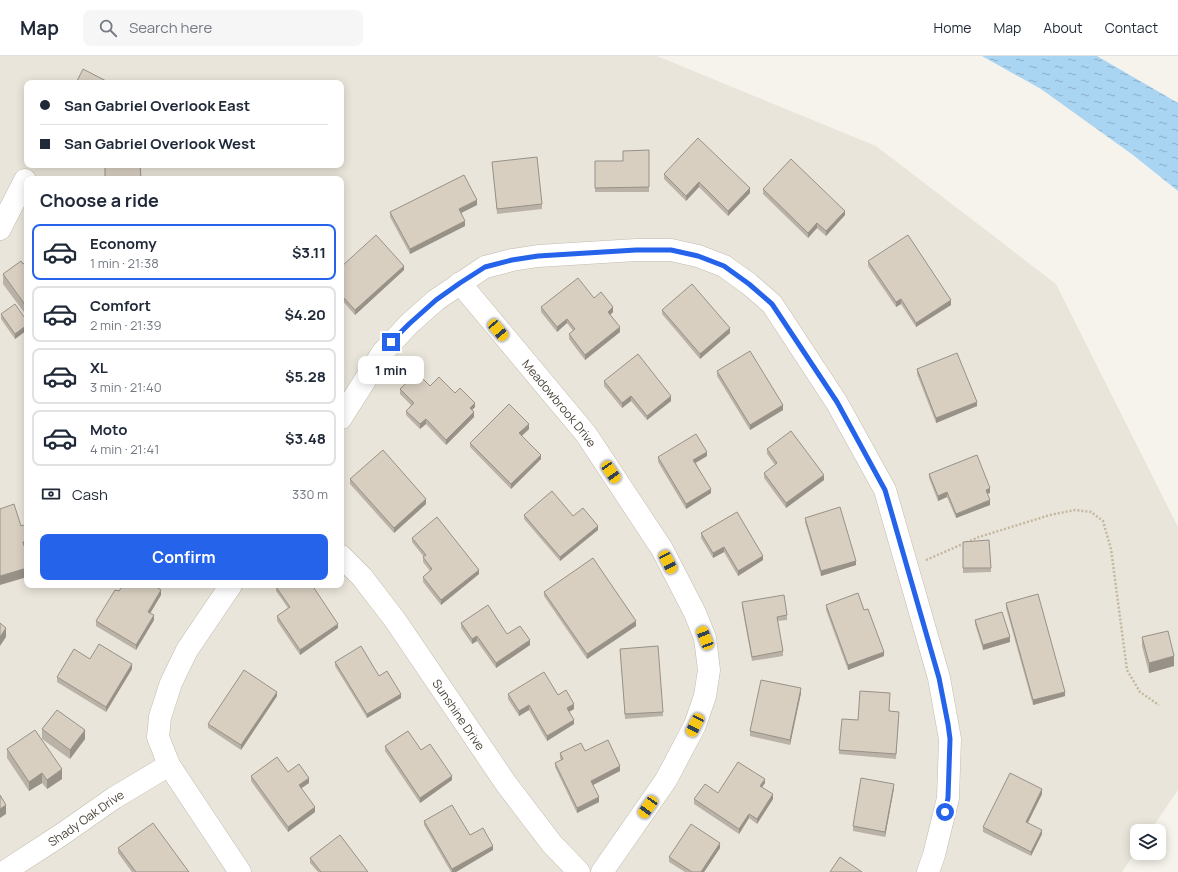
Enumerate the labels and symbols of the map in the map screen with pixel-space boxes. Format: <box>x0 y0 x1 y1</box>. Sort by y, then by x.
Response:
car <box>486 317 510 343</box>
route end <box>382 333 400 351</box>
callout: 1 min <box>358 356 424 384</box>
street label: Meadowbrook Drive <box>519 356 601 450</box>
car <box>599 459 623 485</box>
car <box>657 549 679 575</box>
car <box>695 625 715 651</box>
street label: Sunshine Drive <box>429 675 489 753</box>
car <box>684 712 706 738</box>
street label: Shady Oak Drive <box>44 786 127 850</box>
car <box>636 794 660 820</box>
route start <box>936 803 954 821</box>

